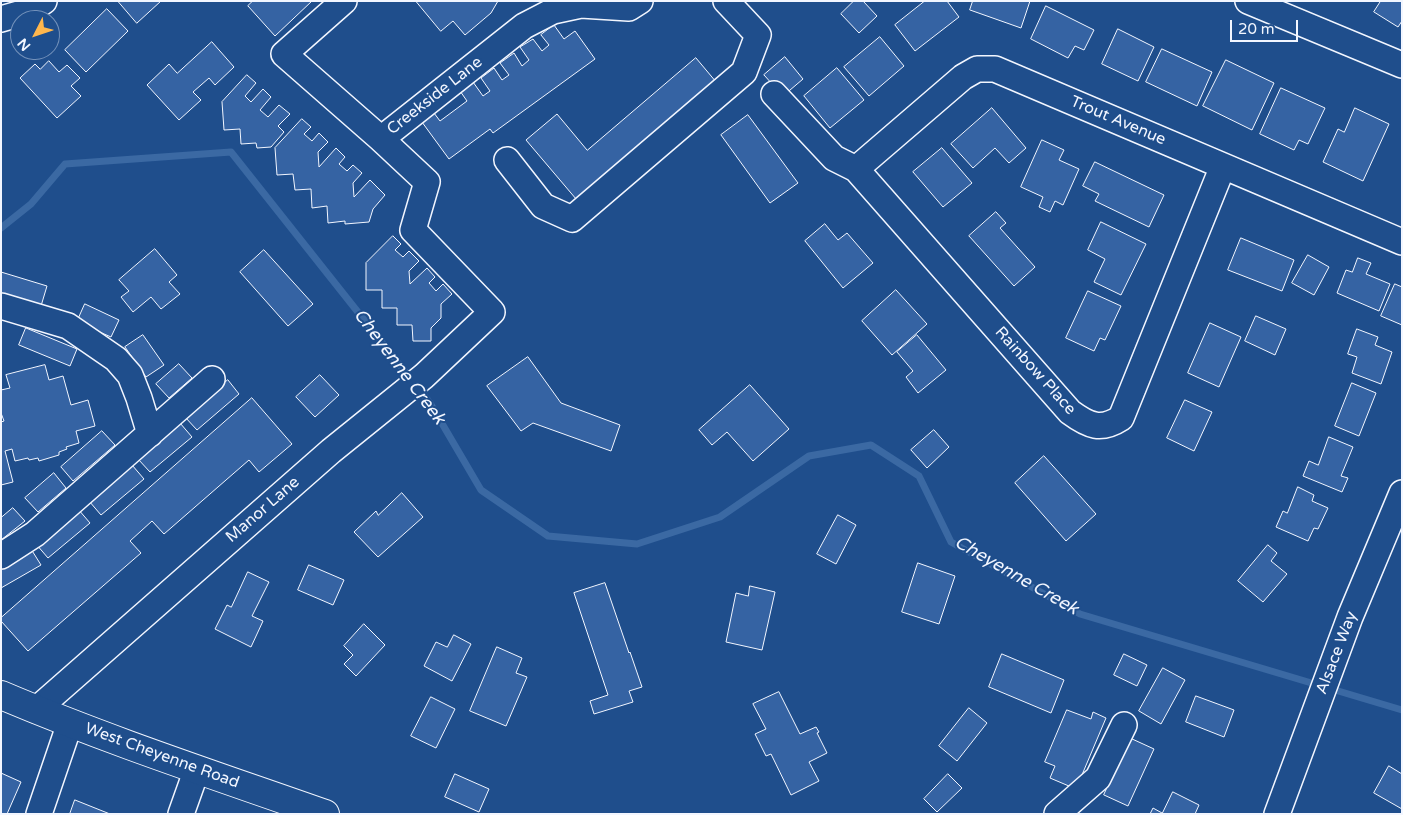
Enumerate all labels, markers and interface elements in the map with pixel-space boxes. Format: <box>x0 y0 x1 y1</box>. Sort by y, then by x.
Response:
north arrow <box>10 10 60 60</box>
scale bar <box>1233 10 1300 42</box>
text: 20 m <box>1238 20 1275 38</box>
text: N <box>14 35 34 54</box>
street label: Creekside Lane <box>384 53 486 139</box>
street label: Trout Avenue <box>1067 92 1169 150</box>
water label: Cheyenne Creek <box>348 305 450 429</box>
street label: Rainbow Place <box>990 323 1080 419</box>
street label: Manor Lane <box>222 473 304 547</box>
water label: Cheyenne Creek <box>950 532 1082 620</box>
street label: Alsace Way <box>1312 609 1362 697</box>
street label: West Cheyenne Road <box>82 719 242 793</box>

